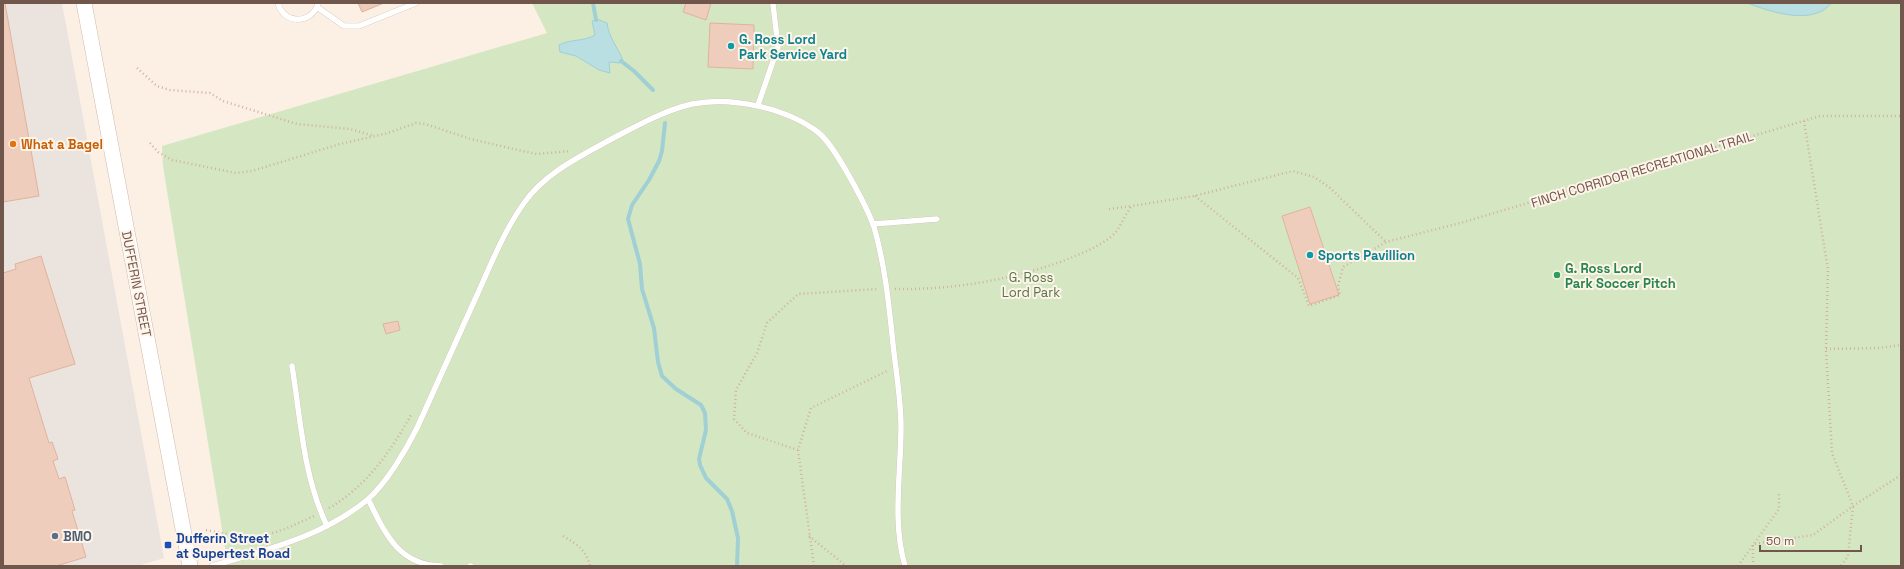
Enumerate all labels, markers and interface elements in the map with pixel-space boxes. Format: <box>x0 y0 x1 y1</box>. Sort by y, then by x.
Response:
place label: G. Ross Lord Park Service Yard <box>739 31 847 63</box>
marker: G. Ross Lord Park Service Yard <box>726 41 736 51</box>
street label: FINCH CORRIDOR RECREATIONAL TRAIL <box>1529 128 1755 211</box>
place label: What a Bagel <box>21 136 103 153</box>
marker: What a Bagel <box>8 139 18 149</box>
street label: DUFFERIN STREET <box>118 230 155 339</box>
place label: Sports Pavillion <box>1318 247 1415 264</box>
marker: Sports Pavillion <box>1305 250 1315 260</box>
place label: G. Ross Lord Park Soccer Pitch <box>1565 260 1676 292</box>
park label: G. Ross Lord Park <box>1002 269 1060 301</box>
marker: G. Ross Lord Park Soccer Pitch <box>1552 270 1562 280</box>
scale bar <box>1760 527 1861 553</box>
place label: BMO <box>63 528 92 545</box>
place label: Dufferin Street at Supertest Road <box>176 530 290 562</box>
marker: BMO <box>50 531 60 541</box>
text: 50 m <box>1766 533 1794 549</box>
marker: Dufferin Street at Supertest Road <box>163 540 173 550</box>

